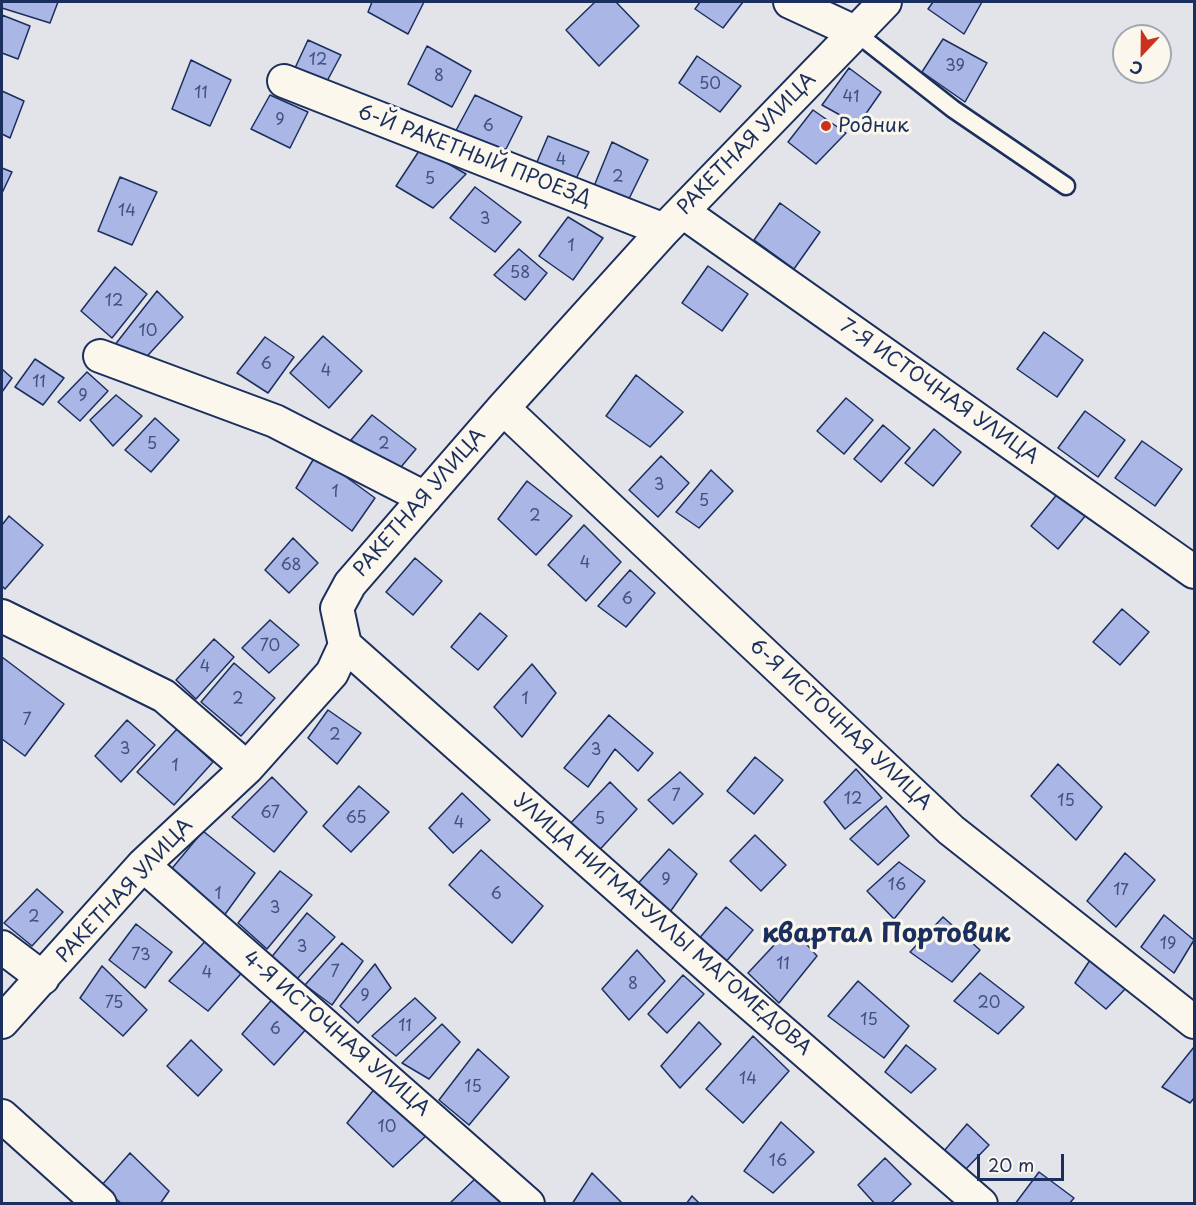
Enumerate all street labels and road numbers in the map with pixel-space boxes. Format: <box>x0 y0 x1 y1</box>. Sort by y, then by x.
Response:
street label: РАКЕТНАЯ УЛИЦА <box>673 68 821 220</box>
street label: 6-Й РАКЕТНЫЙ ПРОЕЗД <box>354 100 594 212</box>
street label: 7-Я ИСТОЧНАЯ УЛИЦА <box>835 314 1043 470</box>
street label: РАКЕТНАЯ УЛИЦА <box>349 424 491 582</box>
street label: 6-Я ИСТОЧНАЯ УЛИЦА <box>744 634 936 816</box>
street label: УЛИЦА НИГМАТУЛЛЫ МАГОМЕДОВА <box>508 789 816 1061</box>
street label: РАКЕТНАЯ УЛИЦА <box>52 814 198 968</box>
street label: 4-Я ИСТОЧНАЯ УЛИЦА <box>238 946 434 1122</box>

